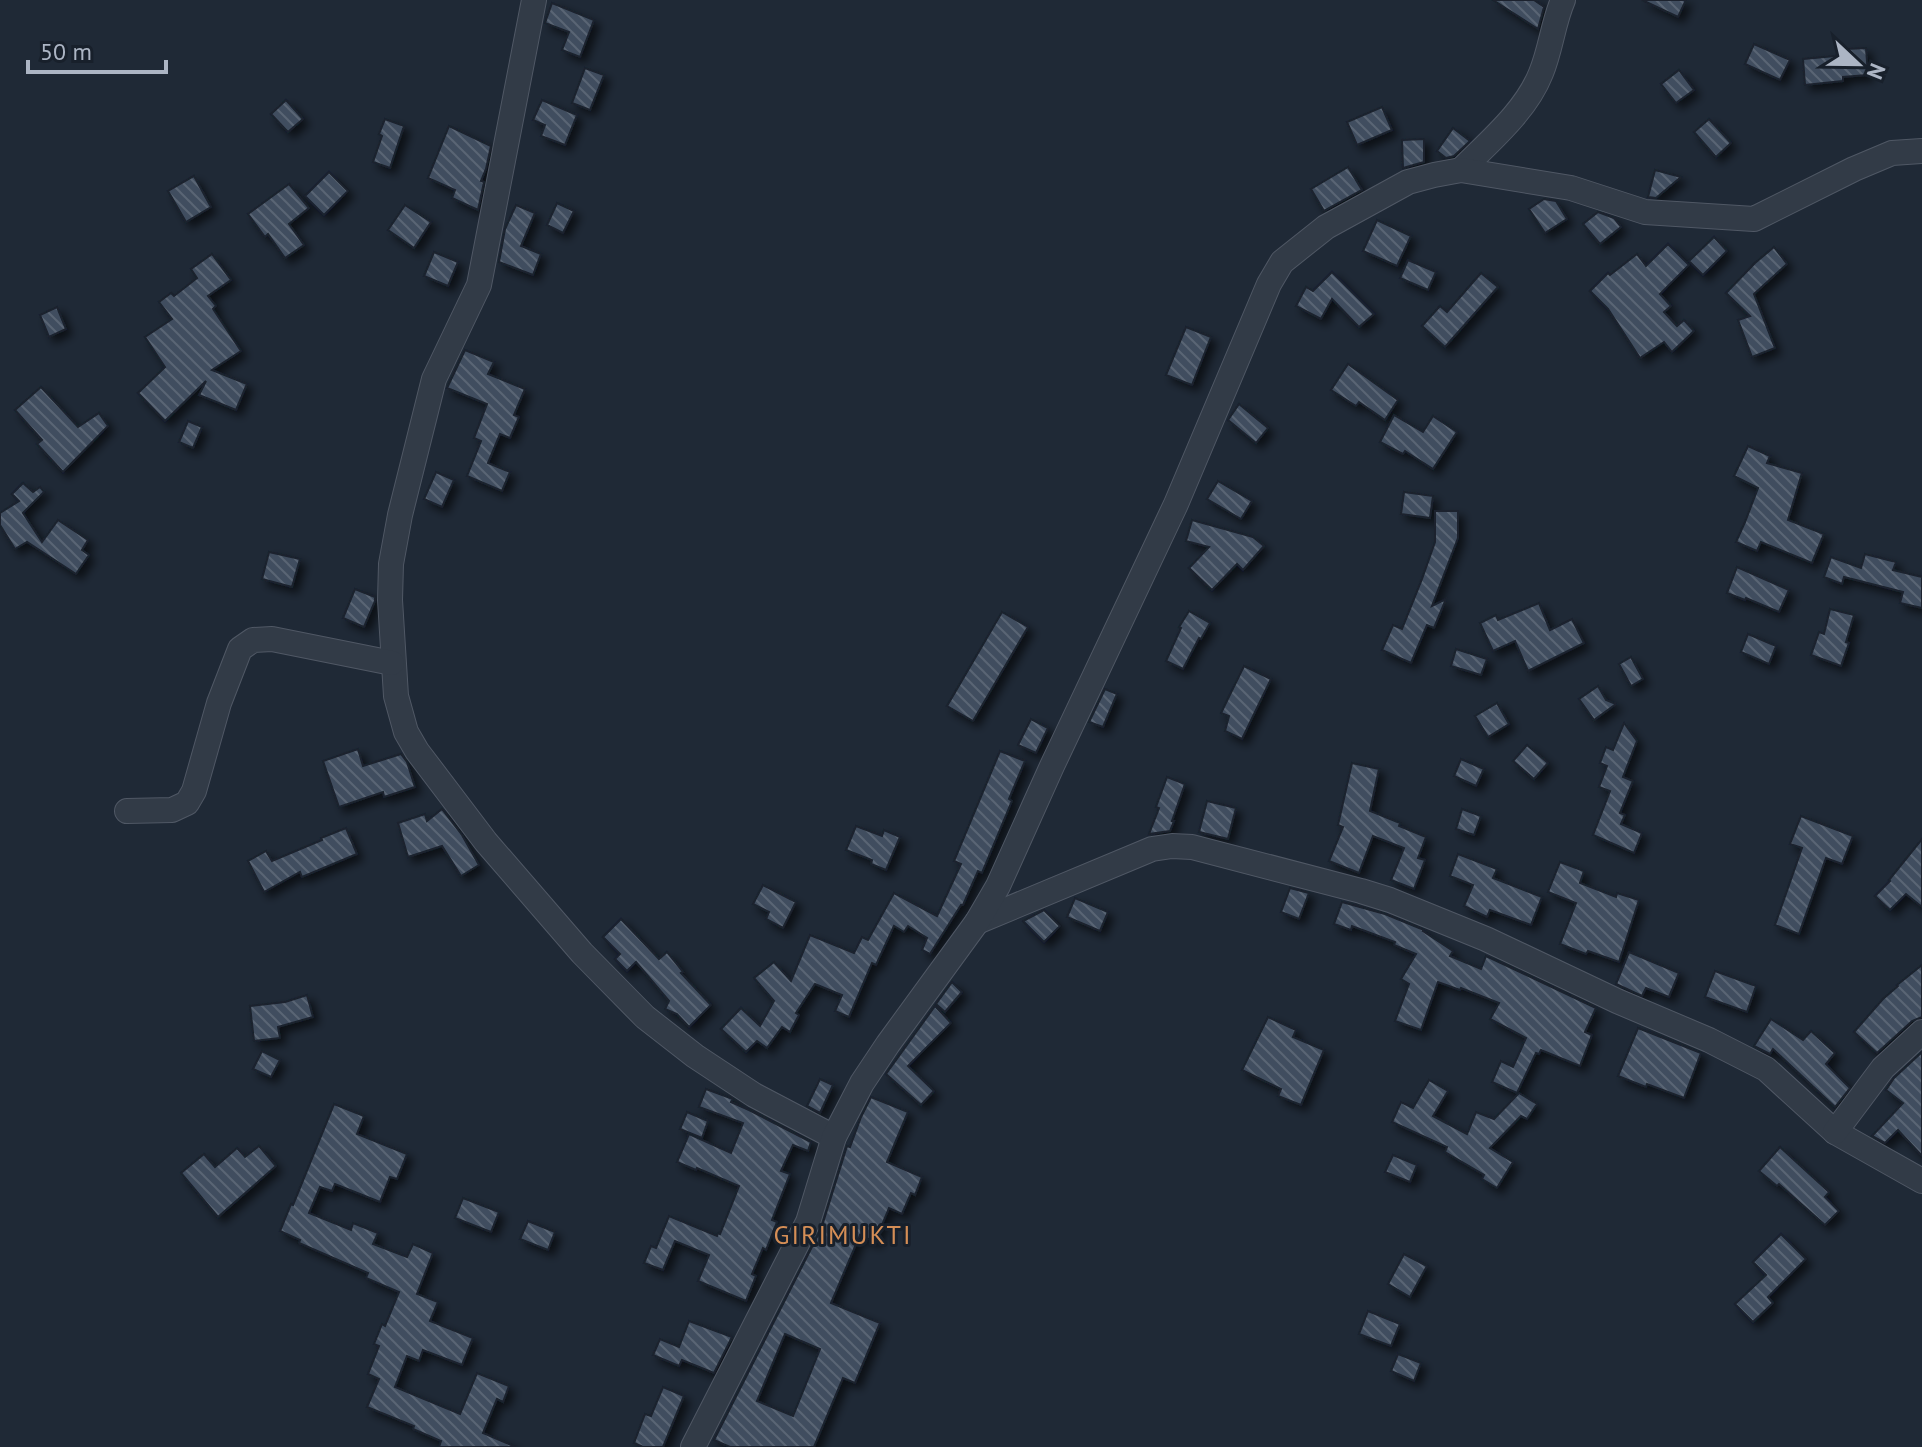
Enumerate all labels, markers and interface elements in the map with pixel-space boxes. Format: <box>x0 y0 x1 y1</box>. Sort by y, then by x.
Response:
scale bar <box>28 24 166 74</box>
north arrow <box>1818 24 1898 104</box>
text: 50 m <box>40 36 92 67</box>
text: N <box>1861 60 1892 83</box>
district label: GIRIMUKTI <box>773 1218 913 1251</box>

